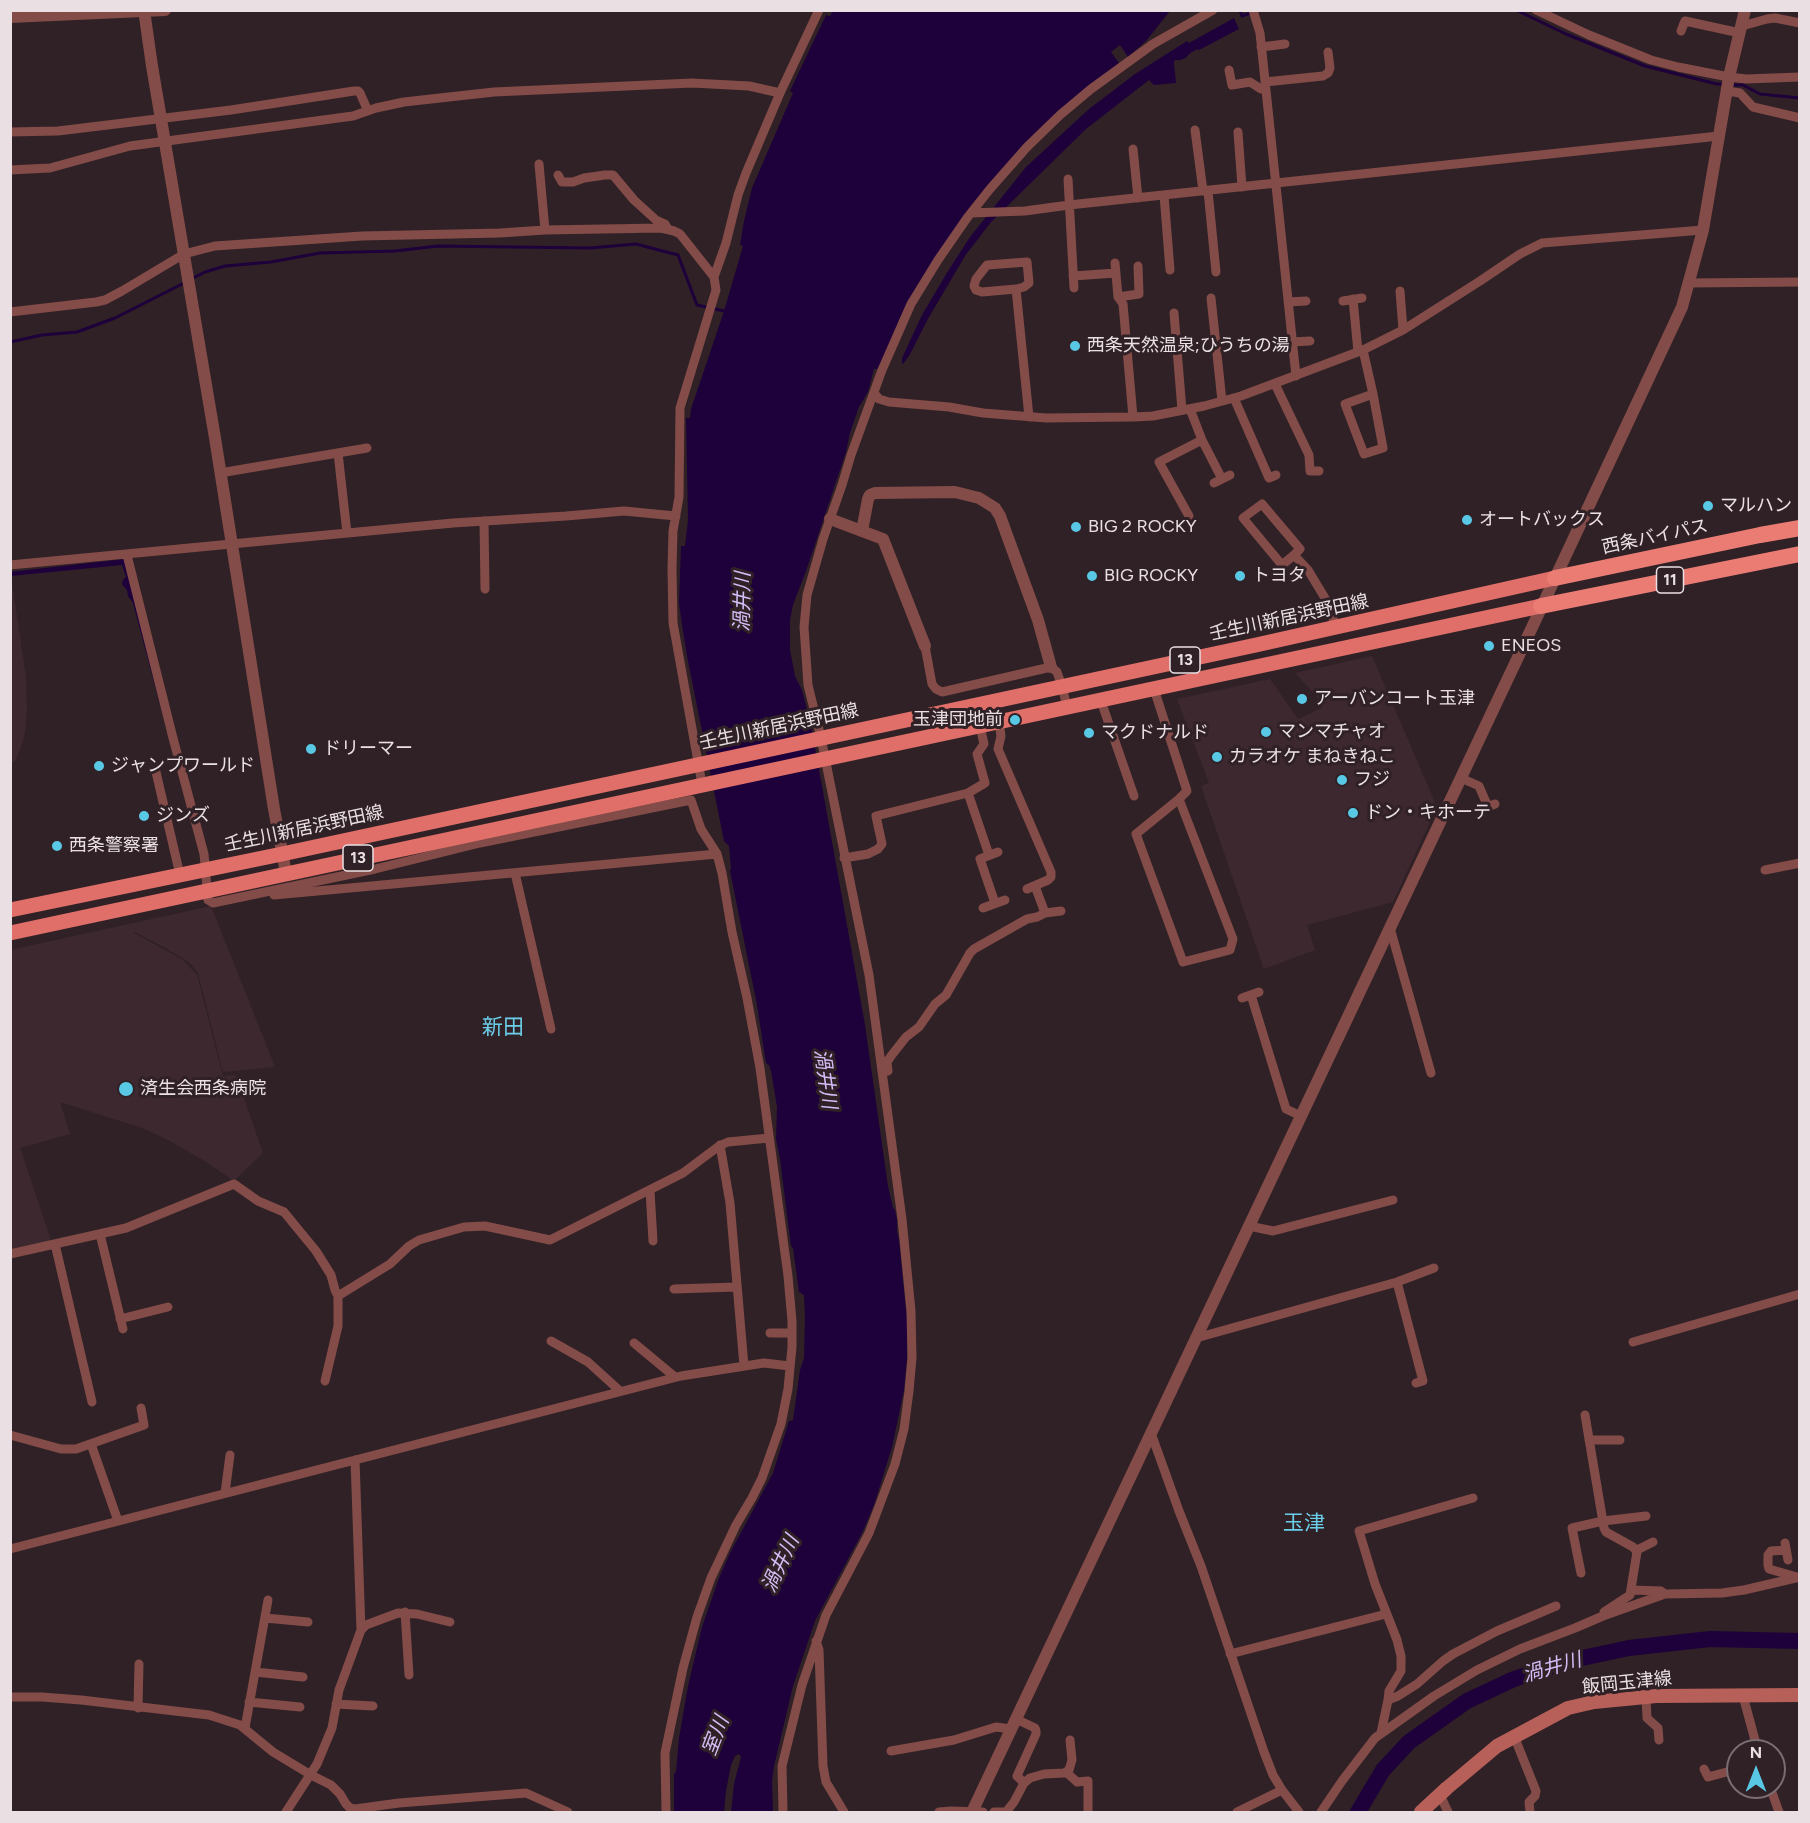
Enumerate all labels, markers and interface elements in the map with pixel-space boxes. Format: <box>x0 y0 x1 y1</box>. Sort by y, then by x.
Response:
place label: 西条天然温泉;ひうちの湯 <box>1087 335 1290 357</box>
marker: 西条天然温泉;ひうちの湯 <box>1068 339 1082 353</box>
place label: マルハン <box>1720 495 1792 517</box>
marker: マルハン <box>1701 499 1715 513</box>
place label: オートバックス <box>1479 509 1605 531</box>
marker: オートバックス <box>1460 513 1474 527</box>
street label: 西条バイパス <box>1600 515 1710 559</box>
place label: BIG 2 ROCKY <box>1088 516 1197 538</box>
marker: BIG 2 ROCKY <box>1069 520 1083 534</box>
place label: BIG ROCKY <box>1104 565 1198 587</box>
place label: トヨタ <box>1252 565 1306 587</box>
road number: 11 <box>1656 567 1684 593</box>
marker: BIG ROCKY <box>1085 569 1099 583</box>
marker: トヨタ <box>1233 569 1247 583</box>
water label: 渦井川 <box>730 572 756 632</box>
street label: 壬生川新居浜野田線 <box>1208 591 1370 645</box>
place label: ENEOS <box>1501 635 1561 657</box>
marker: ENEOS <box>1482 639 1496 653</box>
road number: 13 <box>1170 647 1200 673</box>
place label: アーバンコート玉津 <box>1314 688 1475 710</box>
marker: アーバンコート玉津 <box>1295 692 1309 706</box>
street label: 壬生川新居浜野田線 <box>698 700 860 754</box>
place label: 玉津団地前 <box>913 709 1003 731</box>
marker: 玉津団地前 <box>1008 713 1022 727</box>
place label: マンマチャオ <box>1278 721 1386 743</box>
place label: マクドナルド <box>1101 722 1209 744</box>
marker: マンマチャオ <box>1259 725 1273 739</box>
marker: マクドナルド <box>1082 726 1096 740</box>
place label: ドリーマー <box>323 738 413 760</box>
marker: ドリーマー <box>304 742 318 756</box>
place label: カラオケ まねきねこ <box>1229 746 1395 768</box>
marker: カラオケ まねきねこ <box>1210 750 1224 764</box>
place label: ジャンプワールド <box>111 755 255 777</box>
marker: ジャンプワールド <box>92 759 106 773</box>
place label: フジ <box>1354 769 1390 791</box>
marker: フジ <box>1335 773 1349 787</box>
street label: 壬生川新居浜野田線 <box>223 802 385 856</box>
place label: ドン・キホーテ <box>1365 802 1491 824</box>
place label: ジンズ <box>156 805 210 827</box>
marker: ドン・キホーテ <box>1346 806 1360 820</box>
marker: ジンズ <box>137 809 151 823</box>
place label: 西条警察署 <box>69 835 159 857</box>
marker: 西条警察署 <box>50 839 64 853</box>
road number: 13 <box>343 845 373 871</box>
district label: 新田 <box>482 1015 524 1041</box>
water label: 渦井川 <box>809 1048 841 1110</box>
place label: 済生会西条病院 <box>140 1078 266 1100</box>
marker: 済生会西条病院 <box>117 1080 135 1098</box>
district label: 玉津 <box>1283 1511 1325 1537</box>
water label: 渦井川 <box>757 1532 805 1596</box>
water label: 渦井川 <box>1520 1648 1584 1688</box>
street label: 飯岡玉津線 <box>1581 1668 1673 1698</box>
water label: 室川 <box>698 1713 734 1759</box>
north arrow <box>1726 1739 1786 1799</box>
text: N <box>1750 1743 1762 1762</box>

